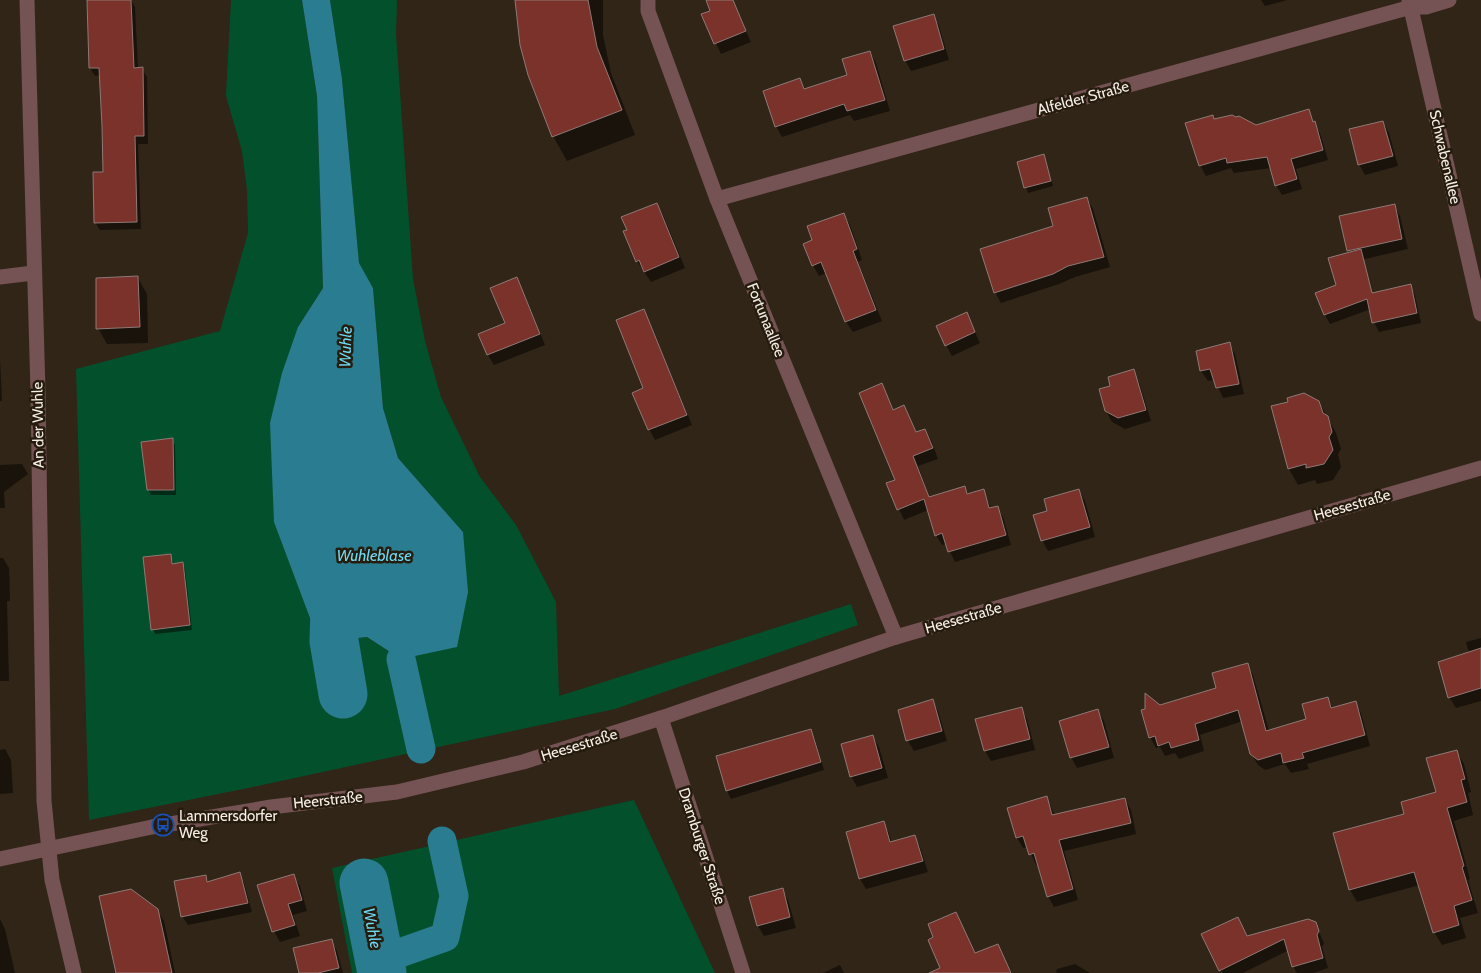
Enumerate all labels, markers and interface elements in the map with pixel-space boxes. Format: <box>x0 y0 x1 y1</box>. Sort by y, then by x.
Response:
street label: Alfelder Straße <box>1035 77 1131 119</box>
street label: Schwabenallee <box>1425 108 1465 206</box>
street label: Fortunaallee <box>743 280 789 360</box>
water label: Wuhle <box>335 326 356 368</box>
street label: An der Wuhle <box>28 382 48 468</box>
street label: Heesestraße <box>1312 485 1393 525</box>
water label: Wuhleblase <box>336 546 412 565</box>
street label: Heesestraße <box>923 598 1004 638</box>
street label: Heesestraße <box>539 725 620 765</box>
street label: Dramburger Straße <box>675 785 729 907</box>
street label: Heerstraße <box>292 787 364 813</box>
place label: Lammersdorfer Weg <box>179 807 277 842</box>
bus stop icon: Lammersdorfer Weg <box>151 813 175 837</box>
water label: Wuhle <box>359 906 386 950</box>

